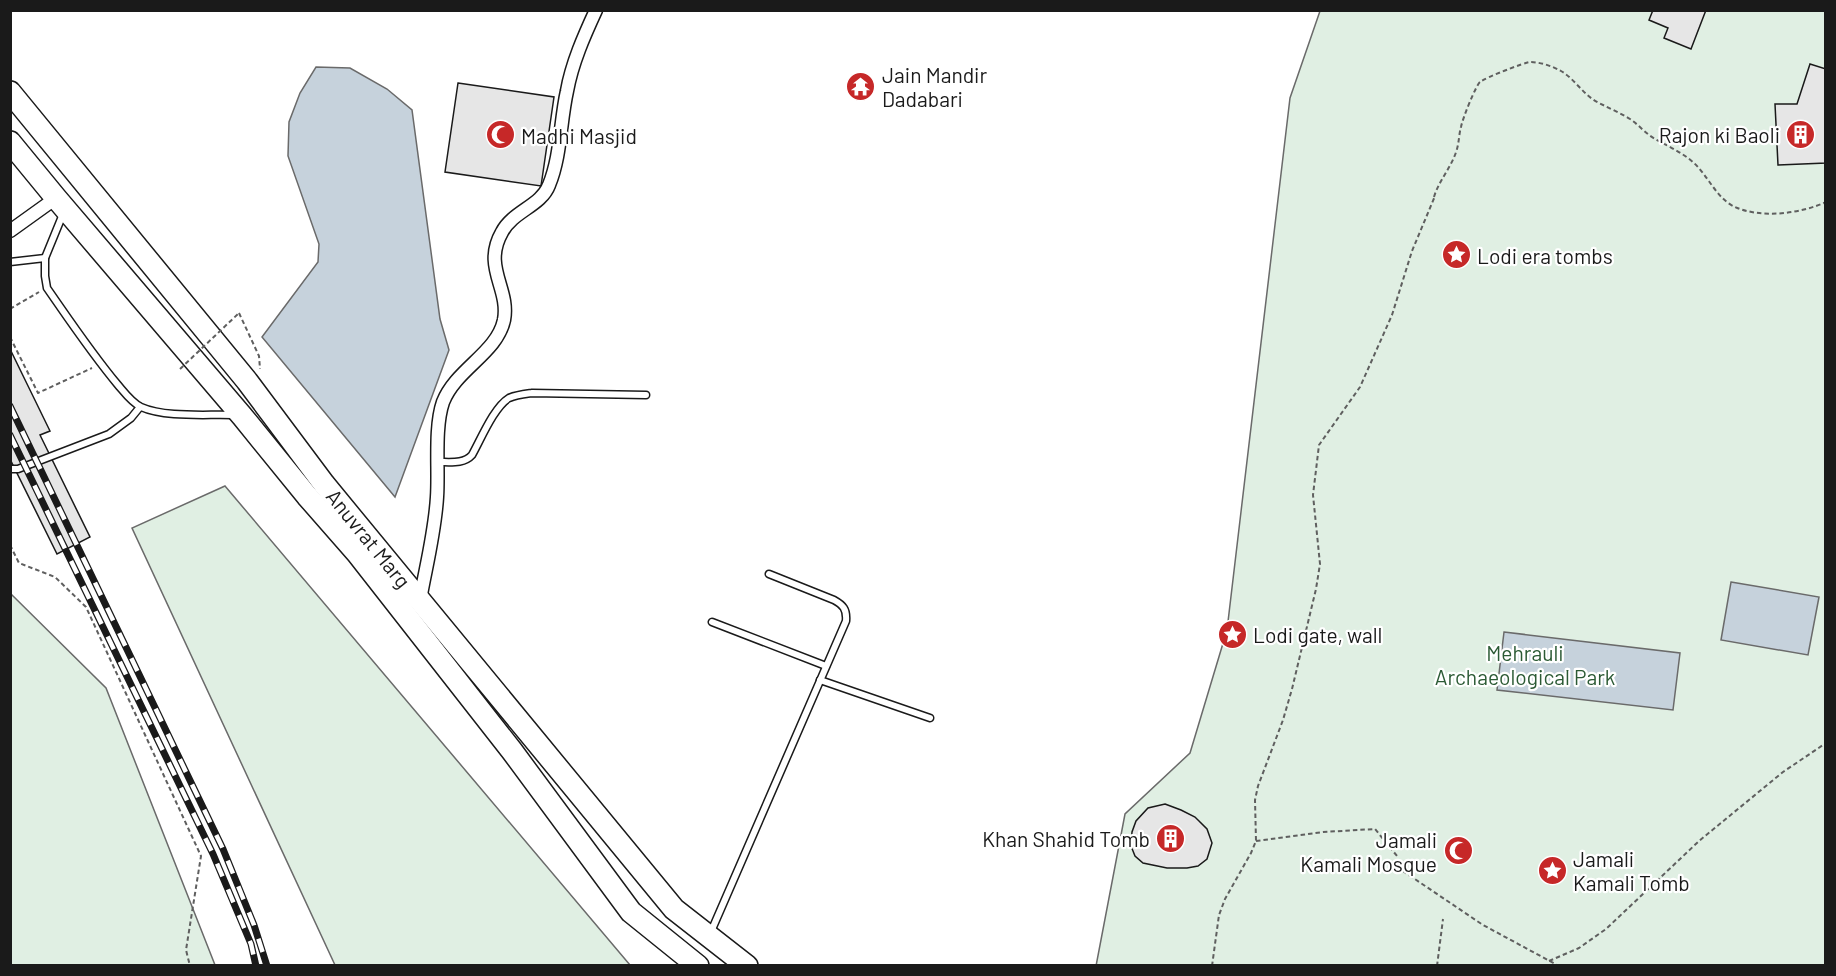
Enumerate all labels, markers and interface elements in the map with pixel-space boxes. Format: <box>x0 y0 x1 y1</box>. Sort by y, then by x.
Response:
place label: Jain Mandir Dadabari <box>882 62 987 111</box>
temple icon: Jain Mandir Dadabari <box>845 70 877 102</box>
building icon: Rajon ki Baoli <box>1785 118 1817 150</box>
mosque icon: Madhi Masjid <box>484 119 516 151</box>
place label: Rajon ki Baoli <box>1659 122 1780 147</box>
place label: Madhi Masjid <box>521 123 637 148</box>
place icon: Lodi era tombs <box>1440 239 1472 271</box>
place label: Lodi era tombs <box>1477 243 1613 268</box>
street label: Anuvrat Marg <box>322 484 416 592</box>
place icon: Lodi gate, wall <box>1216 618 1248 650</box>
place label: Lodi gate, wall <box>1253 622 1382 647</box>
park label: Mehrauli Archaeological Park <box>1435 640 1615 689</box>
building icon: Khan Shahid Tomb <box>1155 822 1187 854</box>
place label: Khan Shahid Tomb <box>982 826 1150 851</box>
place label: Jamali Kamali Mosque <box>1300 827 1437 876</box>
mosque icon: Jamali Kamali Mosque <box>1442 835 1474 867</box>
place label: Jamali Kamali Tomb <box>1573 846 1690 895</box>
place icon: Jamali Kamali Tomb <box>1536 854 1568 886</box>

